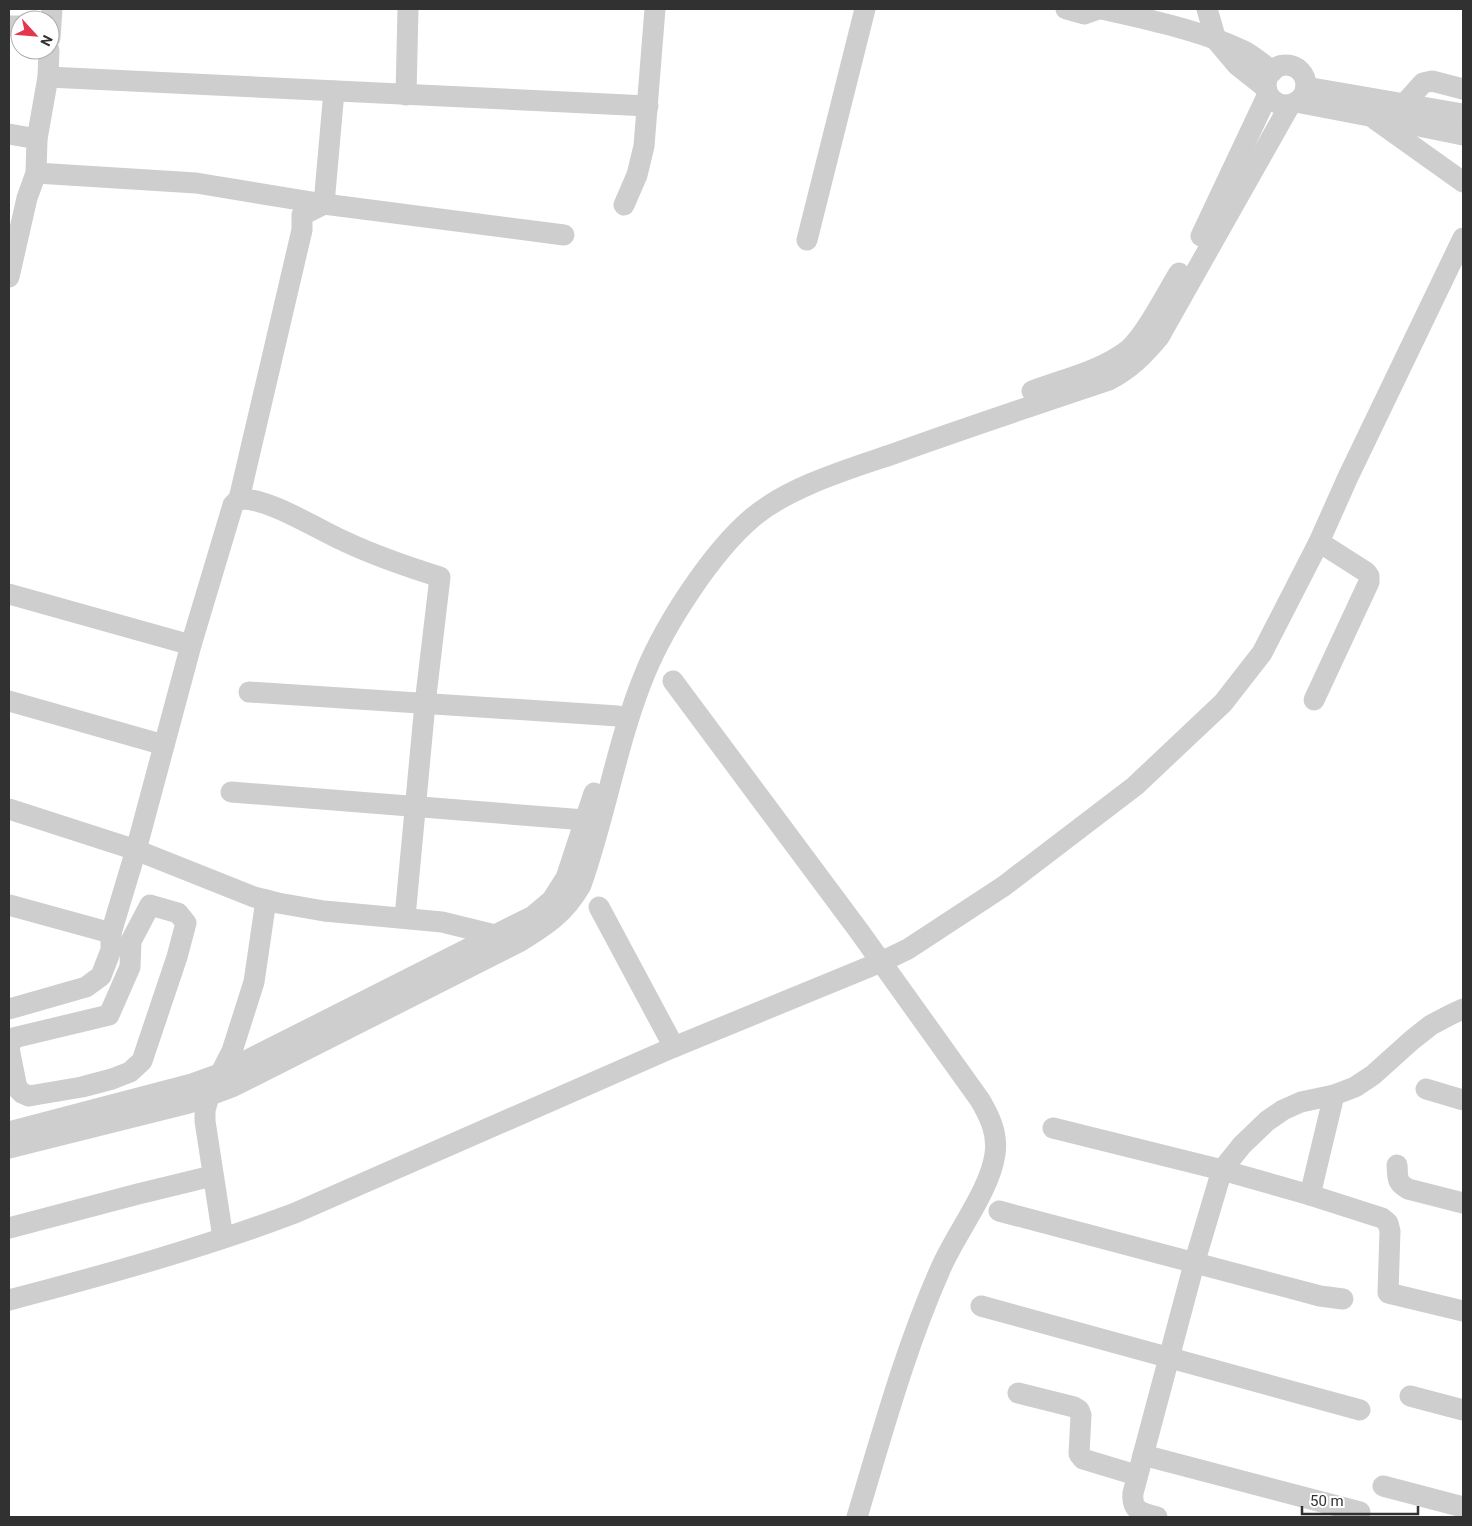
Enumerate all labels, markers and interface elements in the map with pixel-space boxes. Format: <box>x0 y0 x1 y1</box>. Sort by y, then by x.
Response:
north arrow <box>10 10 60 60</box>
text: N <box>37 33 56 49</box>
scale bar <box>1302 1484 1418 1516</box>
text: 50 m <box>1310 1492 1344 1510</box>

